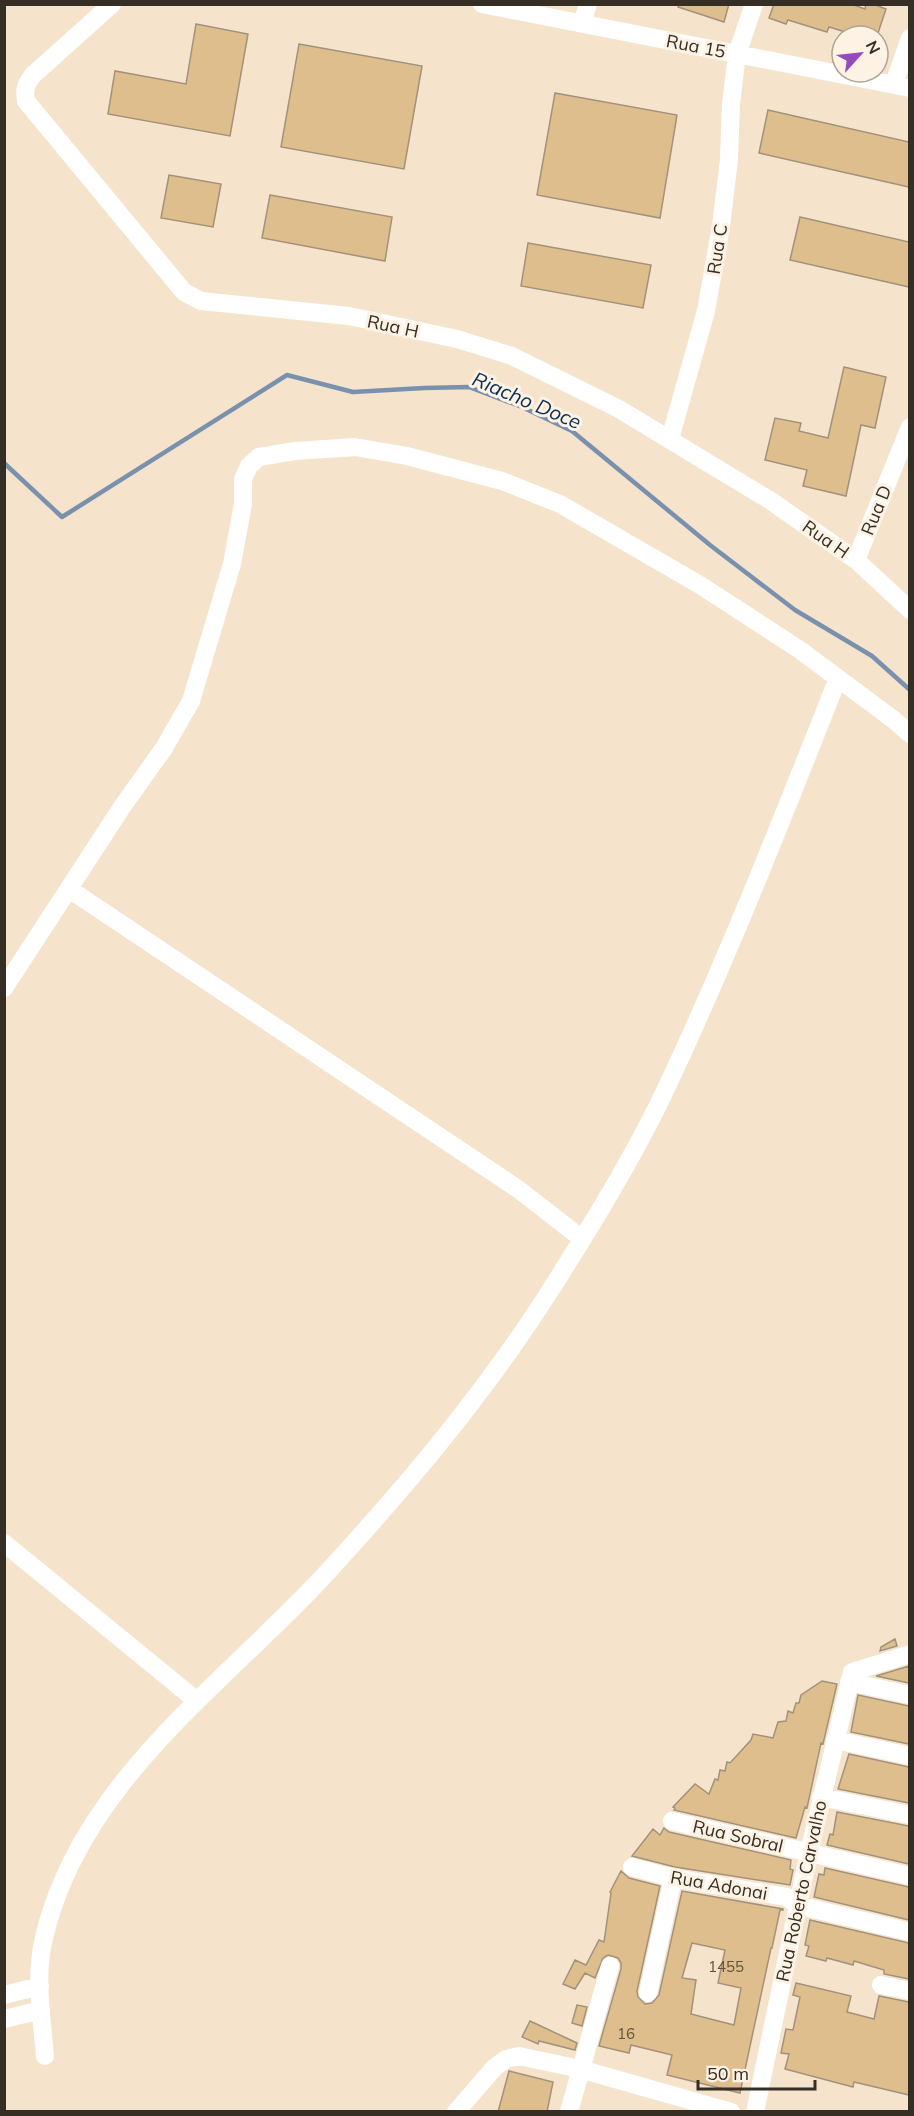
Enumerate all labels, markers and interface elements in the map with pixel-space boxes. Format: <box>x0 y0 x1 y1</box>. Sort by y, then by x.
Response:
north arrow <box>830 24 890 84</box>
street label: Rua 15 <box>664 29 728 63</box>
text: N <box>862 37 885 57</box>
street label: Rua C <box>702 222 732 276</box>
street label: Rua H <box>365 309 421 343</box>
water label: Riacho Doce <box>469 366 585 434</box>
street label: Rua D <box>856 482 896 538</box>
street label: Rua H <box>798 515 854 563</box>
street label: Rua Roberto Carvalho <box>771 1798 831 1984</box>
street label: Rua Sobral <box>691 1814 785 1858</box>
street label: Rua Adonai <box>669 1865 769 1905</box>
house number: 1455 <box>708 1957 744 1976</box>
house number: 16 <box>617 2024 635 2043</box>
scale bar <box>698 2053 815 2091</box>
text: 50 m <box>707 2062 749 2085</box>

